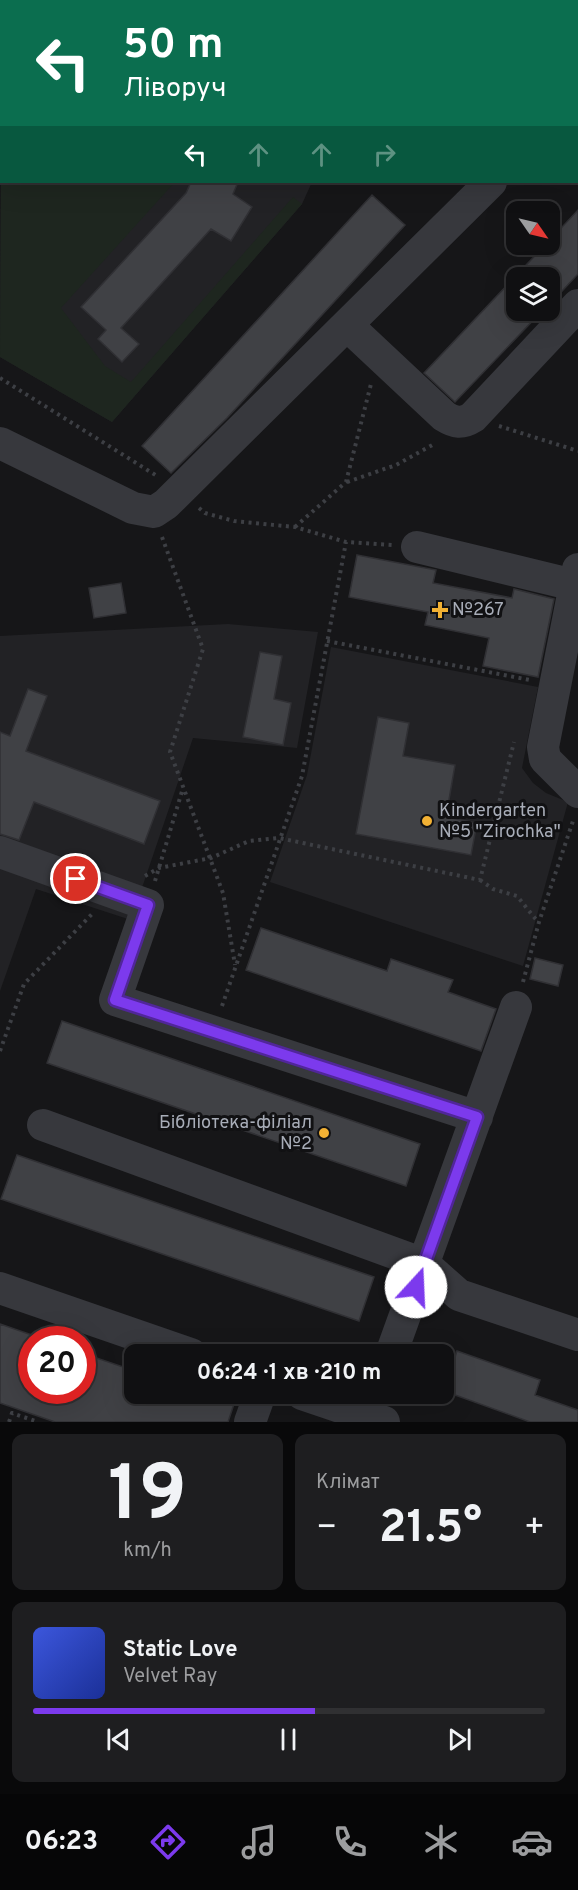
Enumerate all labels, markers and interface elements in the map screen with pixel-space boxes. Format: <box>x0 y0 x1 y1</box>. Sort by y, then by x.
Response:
text: 50 m <box>123 20 224 73</box>
icon: left <box>24 24 102 102</box>
text: Ліворуч <box>123 72 227 106</box>
icon: left <box>179 138 212 171</box>
icon: ahead <box>242 138 275 171</box>
icon: ahead <box>305 138 338 171</box>
icon: right <box>368 138 401 171</box>
north arrow <box>506 201 560 255</box>
map controls <box>506 201 560 321</box>
button: layers <box>506 267 560 321</box>
place label: №267 <box>452 599 504 622</box>
marker: №267 <box>433 603 447 617</box>
place label: Kindergarten №5 "Zirochka" <box>439 800 561 844</box>
marker: Kindergarten №5 "Zirochka" <box>420 814 434 828</box>
pin <box>50 853 101 904</box>
icon: arrive <box>59 862 92 895</box>
place label: Бібліотека-філіал №2 <box>159 1112 312 1156</box>
marker: Бібліотека-філіал №2 <box>317 1126 331 1140</box>
position arrow <box>384 1255 448 1319</box>
speed limit sign: 20 <box>18 1326 96 1404</box>
text: 06:24 · 1 хв · 210 m <box>197 1360 381 1387</box>
text: 19 <box>108 1449 187 1548</box>
text: Клімат <box>316 1470 380 1496</box>
text: 21.5° <box>379 1501 482 1558</box>
text: − <box>316 1508 337 1550</box>
text: + <box>524 1508 545 1550</box>
text: km/h <box>123 1538 172 1564</box>
text: Static Love <box>123 1637 237 1664</box>
text: Velvet Ray <box>123 1664 217 1690</box>
icon: previous <box>102 1723 135 1756</box>
icon: pause <box>272 1723 305 1756</box>
icon: next <box>443 1723 476 1756</box>
icon: directions <box>147 1821 189 1863</box>
icon: music <box>238 1821 280 1863</box>
icon: phone <box>329 1821 371 1863</box>
icon: climate <box>420 1821 462 1863</box>
icon: car <box>511 1821 553 1863</box>
text: 06:23 <box>25 1825 98 1859</box>

